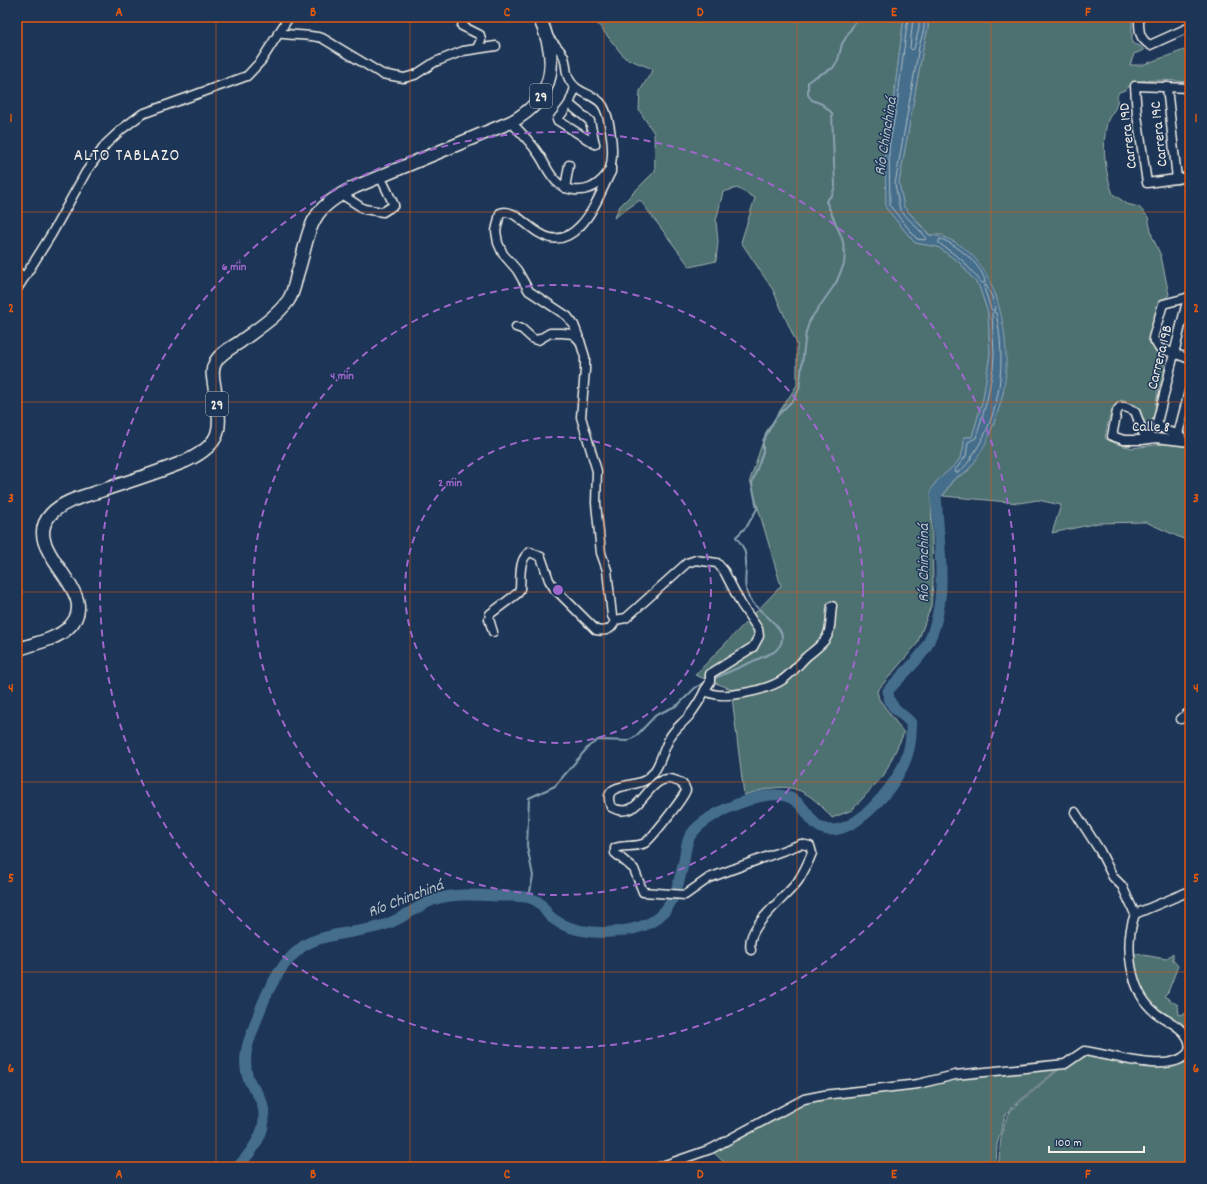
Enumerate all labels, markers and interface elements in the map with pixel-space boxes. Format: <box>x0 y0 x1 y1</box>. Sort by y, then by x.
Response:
text: A <box>115 4 123 23</box>
text: B <box>310 4 316 23</box>
text: C <box>504 4 511 23</box>
text: D <box>697 4 704 23</box>
text: E <box>891 4 898 23</box>
text: F <box>1085 4 1091 23</box>
road number: 29 <box>530 84 552 108</box>
water label: Río Chinchiná <box>869 94 904 177</box>
street label: Carrera 19C <box>1146 100 1174 168</box>
street label: Carrera 19D <box>1114 101 1144 170</box>
text: 1 <box>10 110 13 129</box>
text: 1 <box>1195 110 1198 129</box>
district label: ALTO TABLAZO <box>74 145 180 169</box>
text: 6 min <box>222 259 247 276</box>
text: 2 <box>8 300 14 319</box>
text: 2 <box>1193 300 1199 319</box>
street label: Carrera 19B <box>1142 323 1180 392</box>
text: 4 min <box>330 368 354 385</box>
road number: 29 <box>206 392 228 416</box>
street label: Calle 8 <box>1132 417 1170 439</box>
text: 2 min <box>438 475 462 492</box>
text: 3 <box>8 490 14 509</box>
text: 3 <box>1193 490 1199 509</box>
water label: Río Chinchiná <box>913 521 936 603</box>
centre of rings <box>551 583 565 597</box>
text: 4 <box>8 680 14 699</box>
text: 4 <box>1193 680 1199 699</box>
text: 5 <box>8 870 14 889</box>
text: 5 <box>1193 870 1199 889</box>
water label: Río Chinchiná <box>365 874 449 924</box>
text: 6 <box>8 1060 15 1079</box>
text: 6 <box>1193 1060 1200 1079</box>
scale bar <box>1049 1128 1144 1154</box>
text: 100 m <box>1055 1135 1082 1152</box>
text: A <box>115 1166 123 1184</box>
text: B <box>310 1166 316 1184</box>
text: C <box>504 1166 511 1184</box>
text: D <box>697 1166 704 1184</box>
text: E <box>891 1166 898 1184</box>
text: F <box>1085 1166 1091 1184</box>

